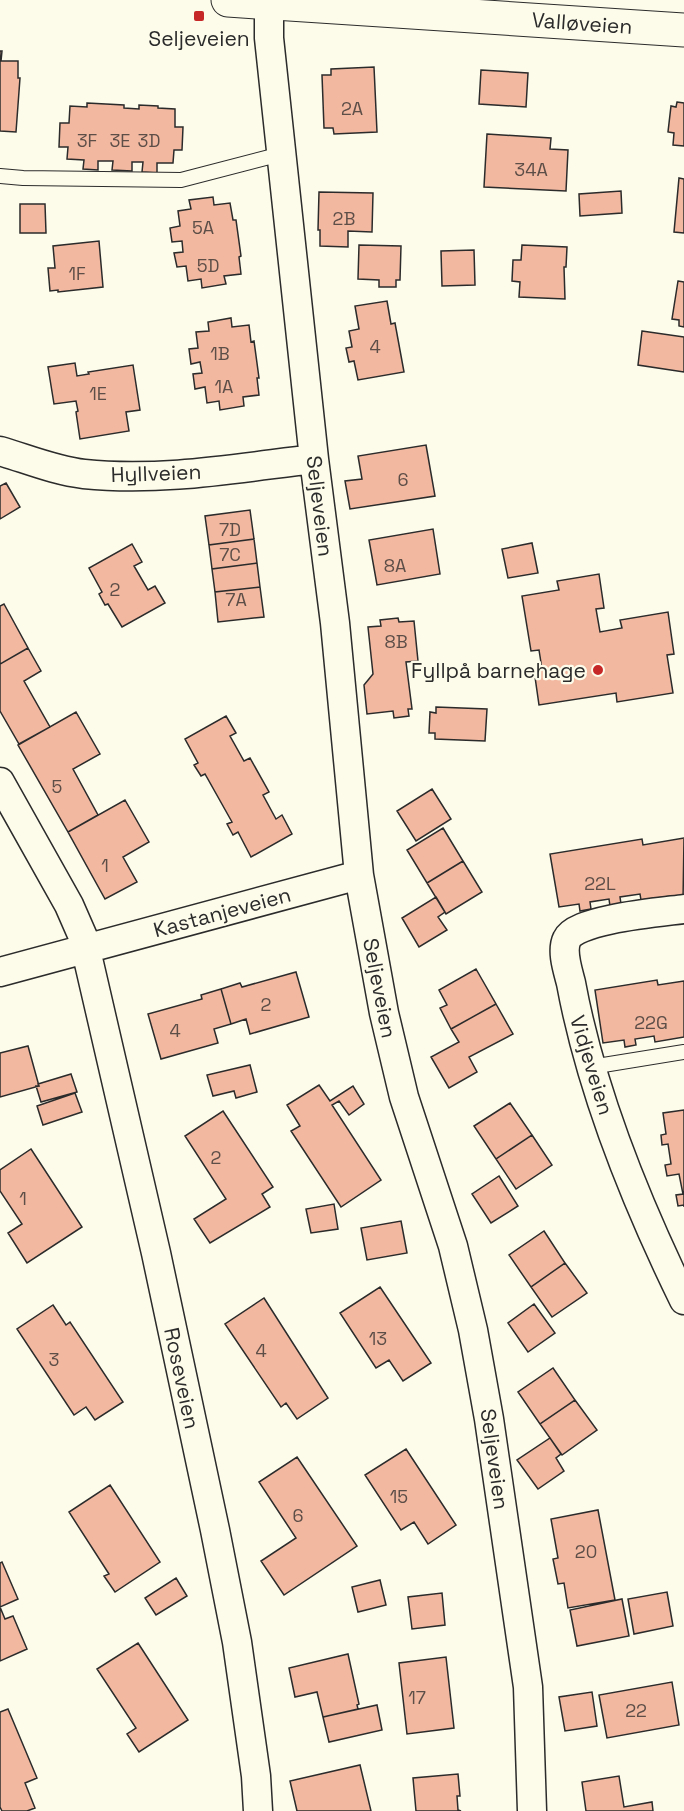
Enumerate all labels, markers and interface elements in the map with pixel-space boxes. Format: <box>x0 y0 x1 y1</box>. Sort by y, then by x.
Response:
street label: Valløveien <box>531 6 633 40</box>
marker: Seljeveien <box>192 9 206 23</box>
place label: Seljeveien <box>148 25 250 52</box>
house number: 2A <box>341 97 363 120</box>
house number: 3F <box>77 129 98 152</box>
house number: 3E <box>109 129 131 152</box>
house number: 3D <box>138 129 160 152</box>
house number: 34A <box>514 158 548 181</box>
house number: 2B <box>333 207 355 230</box>
house number: 5A <box>192 216 214 239</box>
house number: 5D <box>197 254 219 277</box>
house number: 1F <box>68 262 86 285</box>
house number: 4 <box>369 335 381 358</box>
house number: 1B <box>210 342 230 365</box>
house number: 1A <box>215 375 233 398</box>
house number: 1E <box>89 382 107 405</box>
street label: Seljeveien <box>300 454 340 558</box>
street label: Hyllveien <box>110 458 202 488</box>
house number: 6 <box>397 468 409 491</box>
house number: 7D <box>219 518 241 541</box>
house number: 7C <box>219 543 241 566</box>
house number: 8A <box>384 554 406 577</box>
house number: 2 <box>110 578 120 601</box>
house number: 7A <box>225 588 247 611</box>
house number: 8B <box>384 630 408 653</box>
place label: Fyllpå barnehage <box>411 657 586 684</box>
marker: Fyllpå barnehage <box>591 663 605 677</box>
house number: 5 <box>52 775 62 798</box>
house number: 1 <box>101 854 109 877</box>
house number: 22L <box>584 872 616 895</box>
street label: Kastanjeveien <box>150 881 294 943</box>
street label: Seljeveien <box>357 936 403 1040</box>
house number: 2 <box>261 993 271 1016</box>
house number: 22G <box>634 1011 668 1034</box>
street label: Vidjeveien <box>564 1012 620 1118</box>
house number: 4 <box>169 1019 181 1042</box>
house number: 2 <box>211 1146 221 1169</box>
house number: 1 <box>19 1187 27 1210</box>
street label: Roseveien <box>158 1325 206 1431</box>
house number: 13 <box>369 1327 387 1350</box>
house number: 4 <box>255 1339 267 1362</box>
house number: 3 <box>49 1348 59 1371</box>
street label: Seljeveien <box>475 1407 515 1511</box>
house number: 15 <box>390 1485 408 1508</box>
house number: 6 <box>292 1504 304 1527</box>
house number: 20 <box>575 1540 597 1563</box>
house number: 17 <box>408 1686 426 1709</box>
house number: 22 <box>625 1699 647 1722</box>

